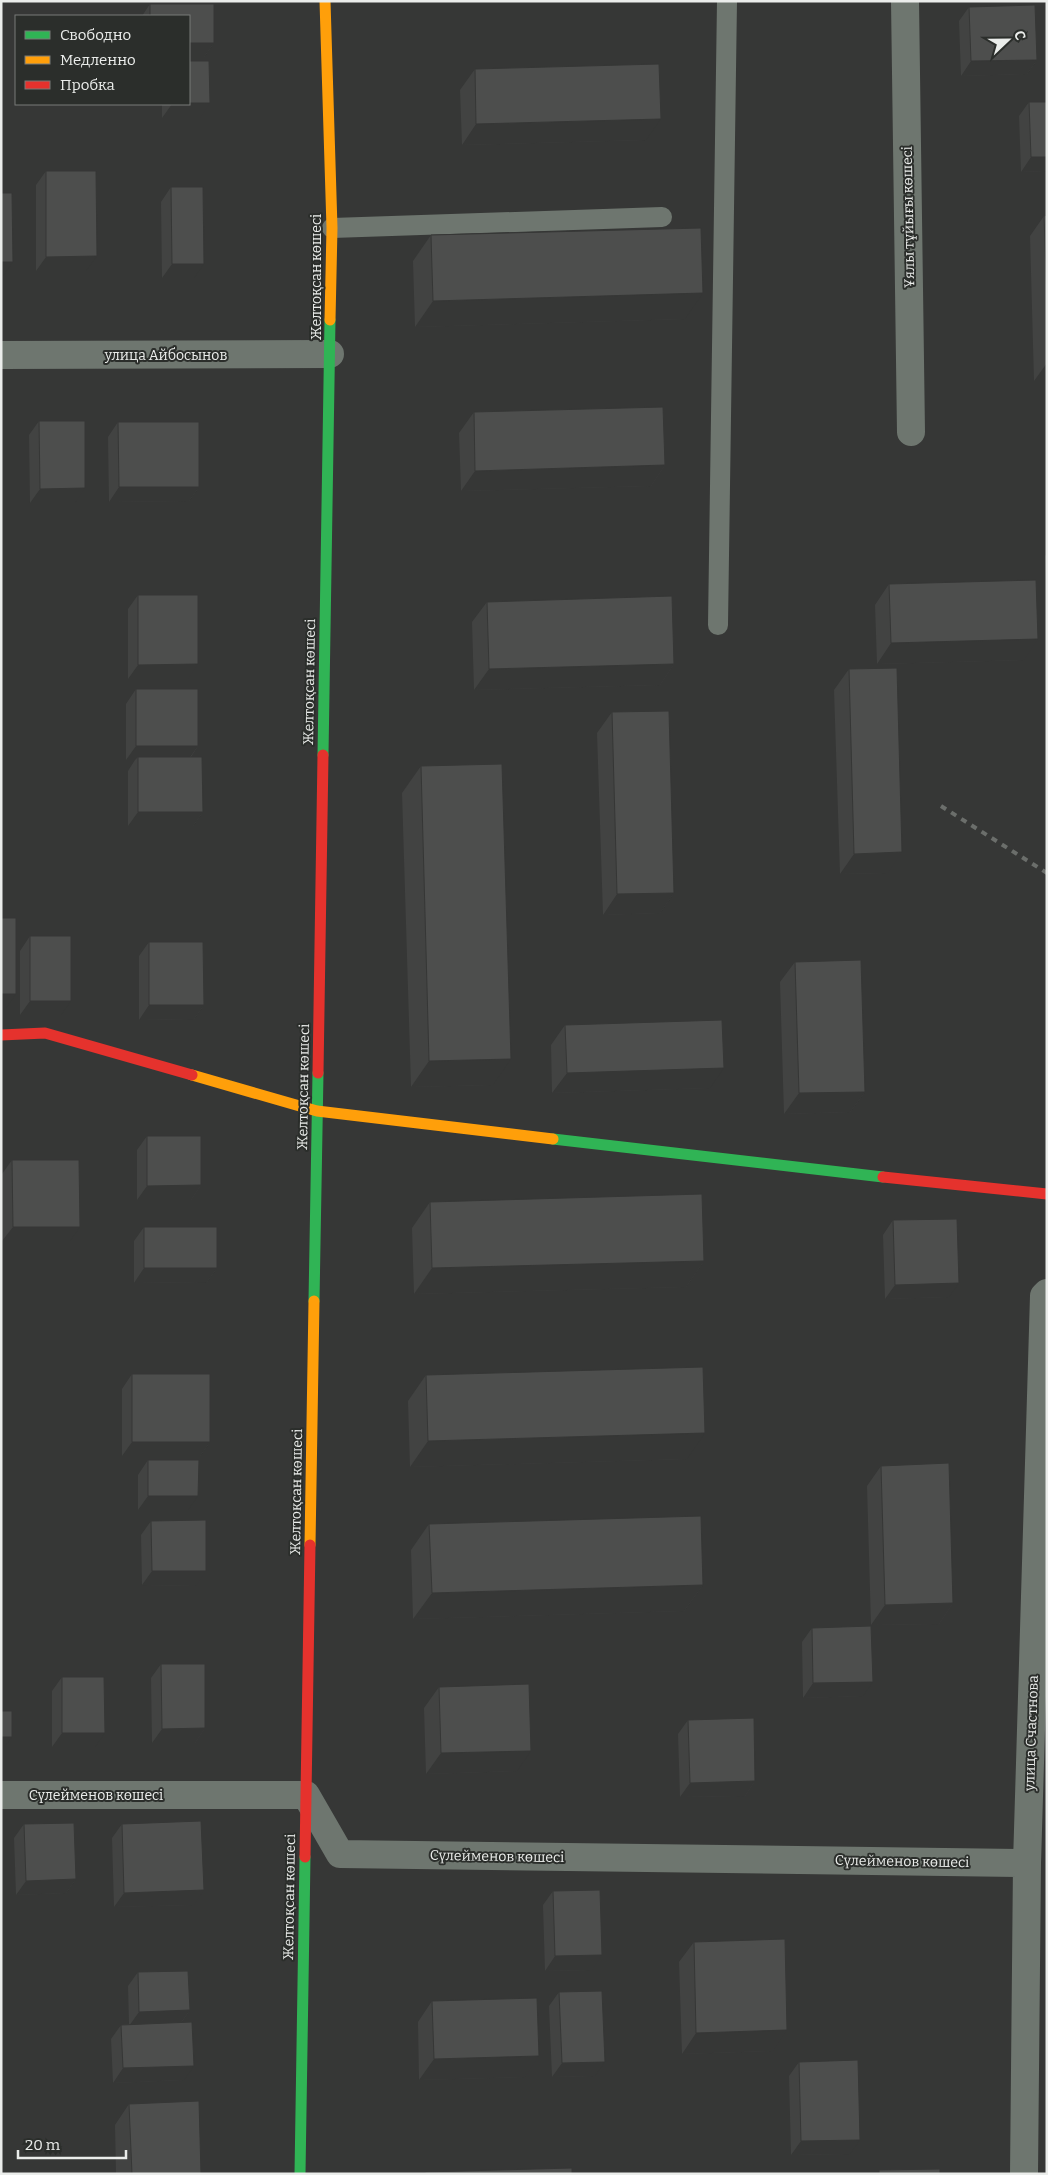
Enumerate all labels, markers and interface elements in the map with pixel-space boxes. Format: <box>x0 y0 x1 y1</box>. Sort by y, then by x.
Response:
legend <box>15 15 190 105</box>
north arrow <box>983 15 1033 65</box>
text: Свободно <box>60 26 131 44</box>
text: С <box>1010 28 1029 43</box>
text: Медленно <box>60 51 136 69</box>
text: Пробка <box>60 76 115 94</box>
street label: Ұялы тұйығы көшесі <box>899 146 918 288</box>
street label: Желтоқсан көшесі <box>308 214 325 340</box>
street label: улица Айбосынов <box>104 347 227 364</box>
street label: Желтоқсан көшесі <box>300 619 319 745</box>
street label: Желтоқсан көшесі <box>294 1024 313 1150</box>
street label: Желтоқсан көшесі <box>287 1429 306 1555</box>
street label: улица Счастнова <box>1021 1674 1042 1792</box>
street label: Сүлейменов көшесі <box>29 1787 163 1804</box>
street label: Желтоқсан көшесі <box>280 1834 299 1960</box>
street label: Сүлейменов көшесі <box>430 1847 564 1866</box>
street label: Сүлейменов көшесі <box>835 1852 969 1871</box>
scale bar <box>18 2128 125 2160</box>
text: 20 m <box>25 2136 61 2154</box>

